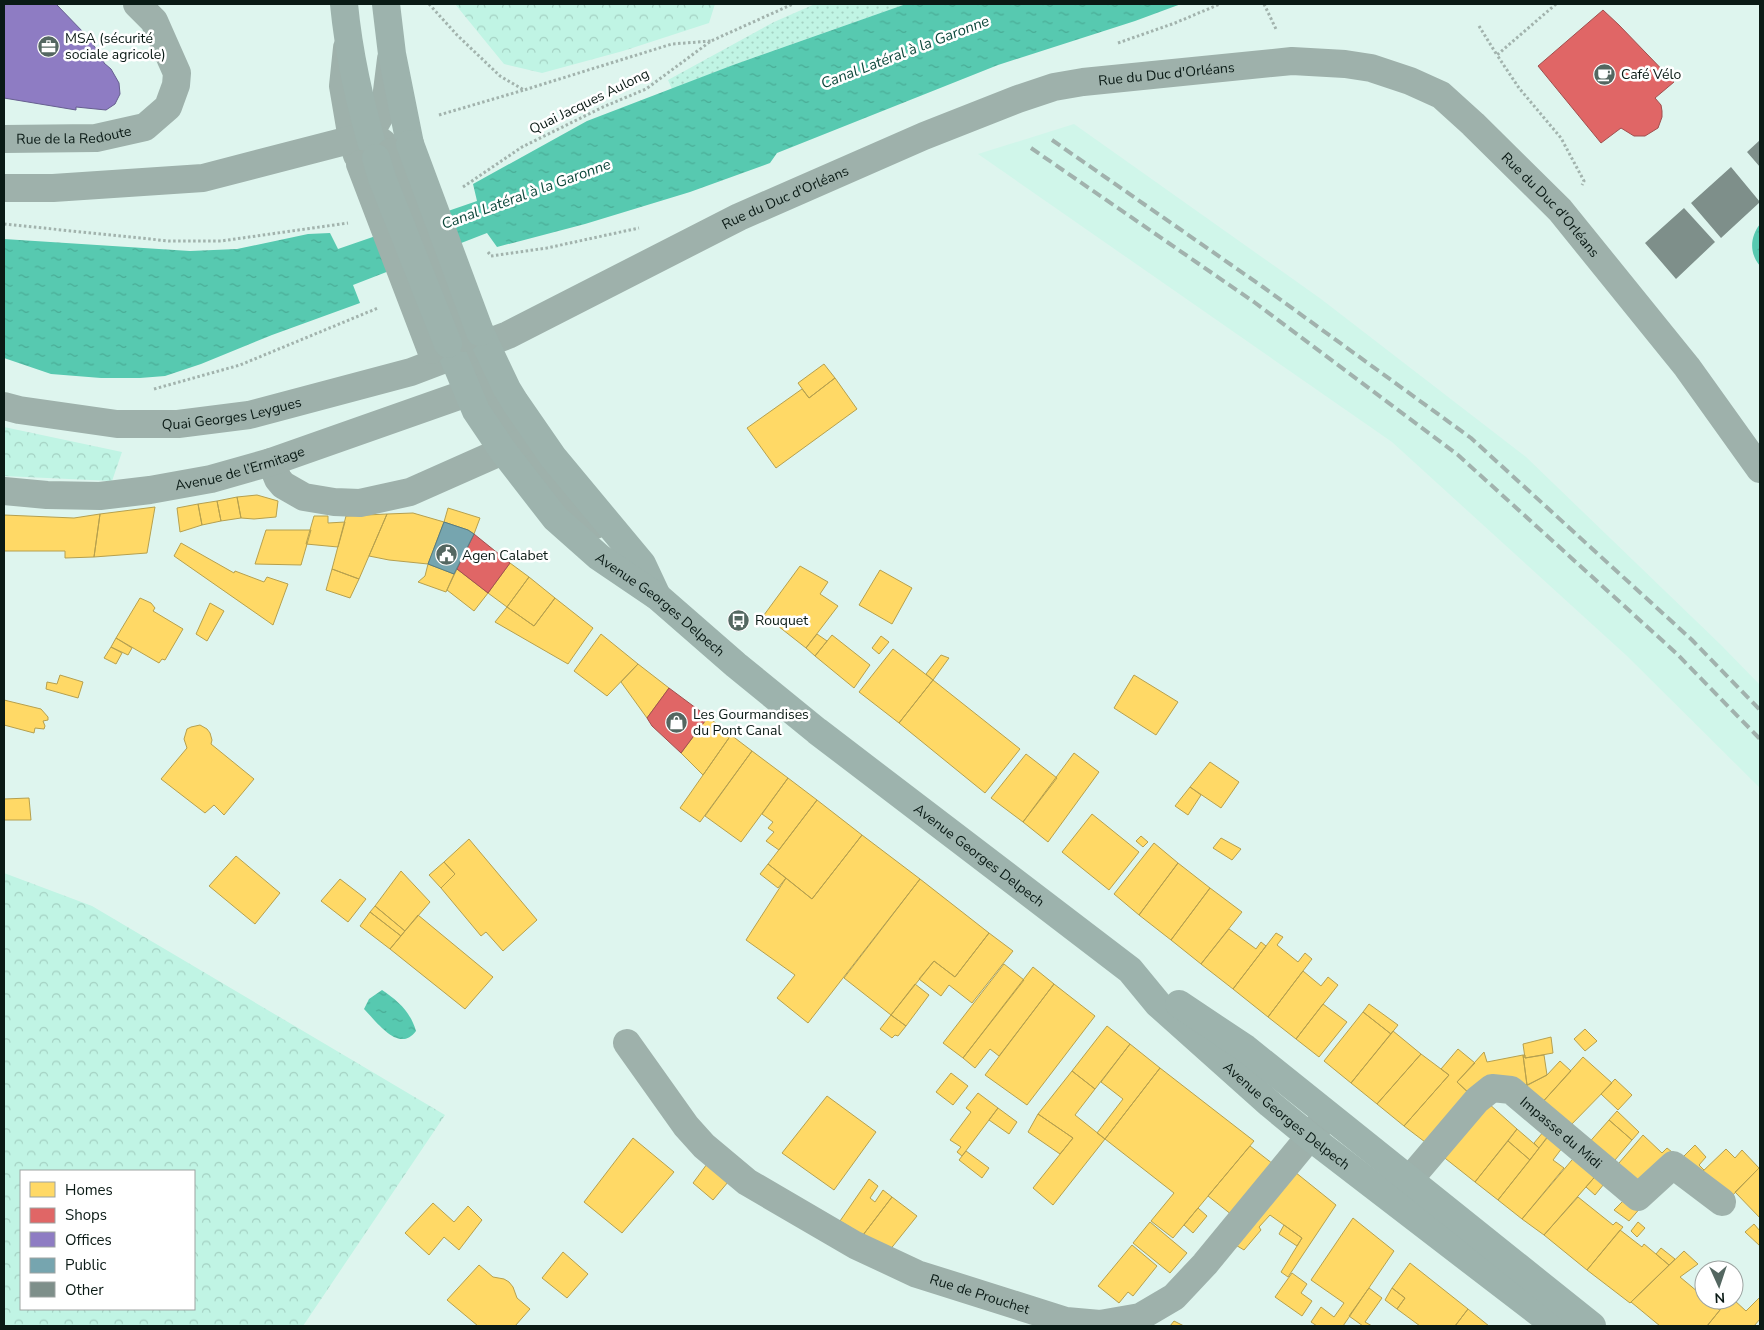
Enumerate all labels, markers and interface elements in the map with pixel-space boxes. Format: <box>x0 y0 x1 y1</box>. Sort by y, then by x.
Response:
water label: Canal Latéral à la Garonne <box>818 11 992 93</box>
place label: MSA (sécurité sociale agricole) <box>65 29 166 64</box>
office icon: MSA (sécurité sociale agricole) <box>37 34 61 58</box>
street label: Rue du Duc d'Orléans <box>1097 58 1236 90</box>
cafe icon: Café Vélo <box>1593 62 1617 86</box>
street label: Quai Jacques Aulong <box>526 64 652 139</box>
place label: Café Vélo <box>1621 65 1681 84</box>
street label: Rue de la Redoute <box>16 121 133 149</box>
street label: Rue du Duc d'Orléans <box>1497 148 1604 262</box>
water label: Canal Latéral à la Garonne <box>439 154 613 234</box>
street label: Rue du Duc d'Orléans <box>719 161 852 234</box>
street label: Quai Georges Leygues <box>162 392 304 434</box>
street label: Avenue de l’Ermitage <box>174 442 307 495</box>
public building icon: Agen Calabet <box>434 543 458 567</box>
place label: Agen Calabet <box>462 546 548 565</box>
street label: Avenue Georges Delpech <box>591 548 729 661</box>
bus stop icon: Rouquet <box>727 608 751 632</box>
place label: Rouquet <box>755 611 808 630</box>
place label: Les Gourmandises du Pont Canal <box>693 705 809 740</box>
shop icon: Les Gourmandises du Pont Canal <box>665 710 689 734</box>
street label: Avenue Georges Delpech <box>910 799 1048 911</box>
street label: Avenue Georges Delpech <box>1219 1058 1354 1174</box>
street label: Impasse du Midi <box>1516 1093 1606 1173</box>
legend <box>20 1170 195 1310</box>
text: Homes <box>65 1180 113 1200</box>
text: Shops <box>65 1205 107 1225</box>
text: Offices <box>65 1230 112 1250</box>
text: Public <box>65 1255 106 1275</box>
north arrow <box>1694 1260 1744 1310</box>
street label: Rue de Prouchet <box>927 1270 1032 1319</box>
text: Other <box>65 1280 104 1300</box>
text: N <box>1714 1288 1725 1307</box>

